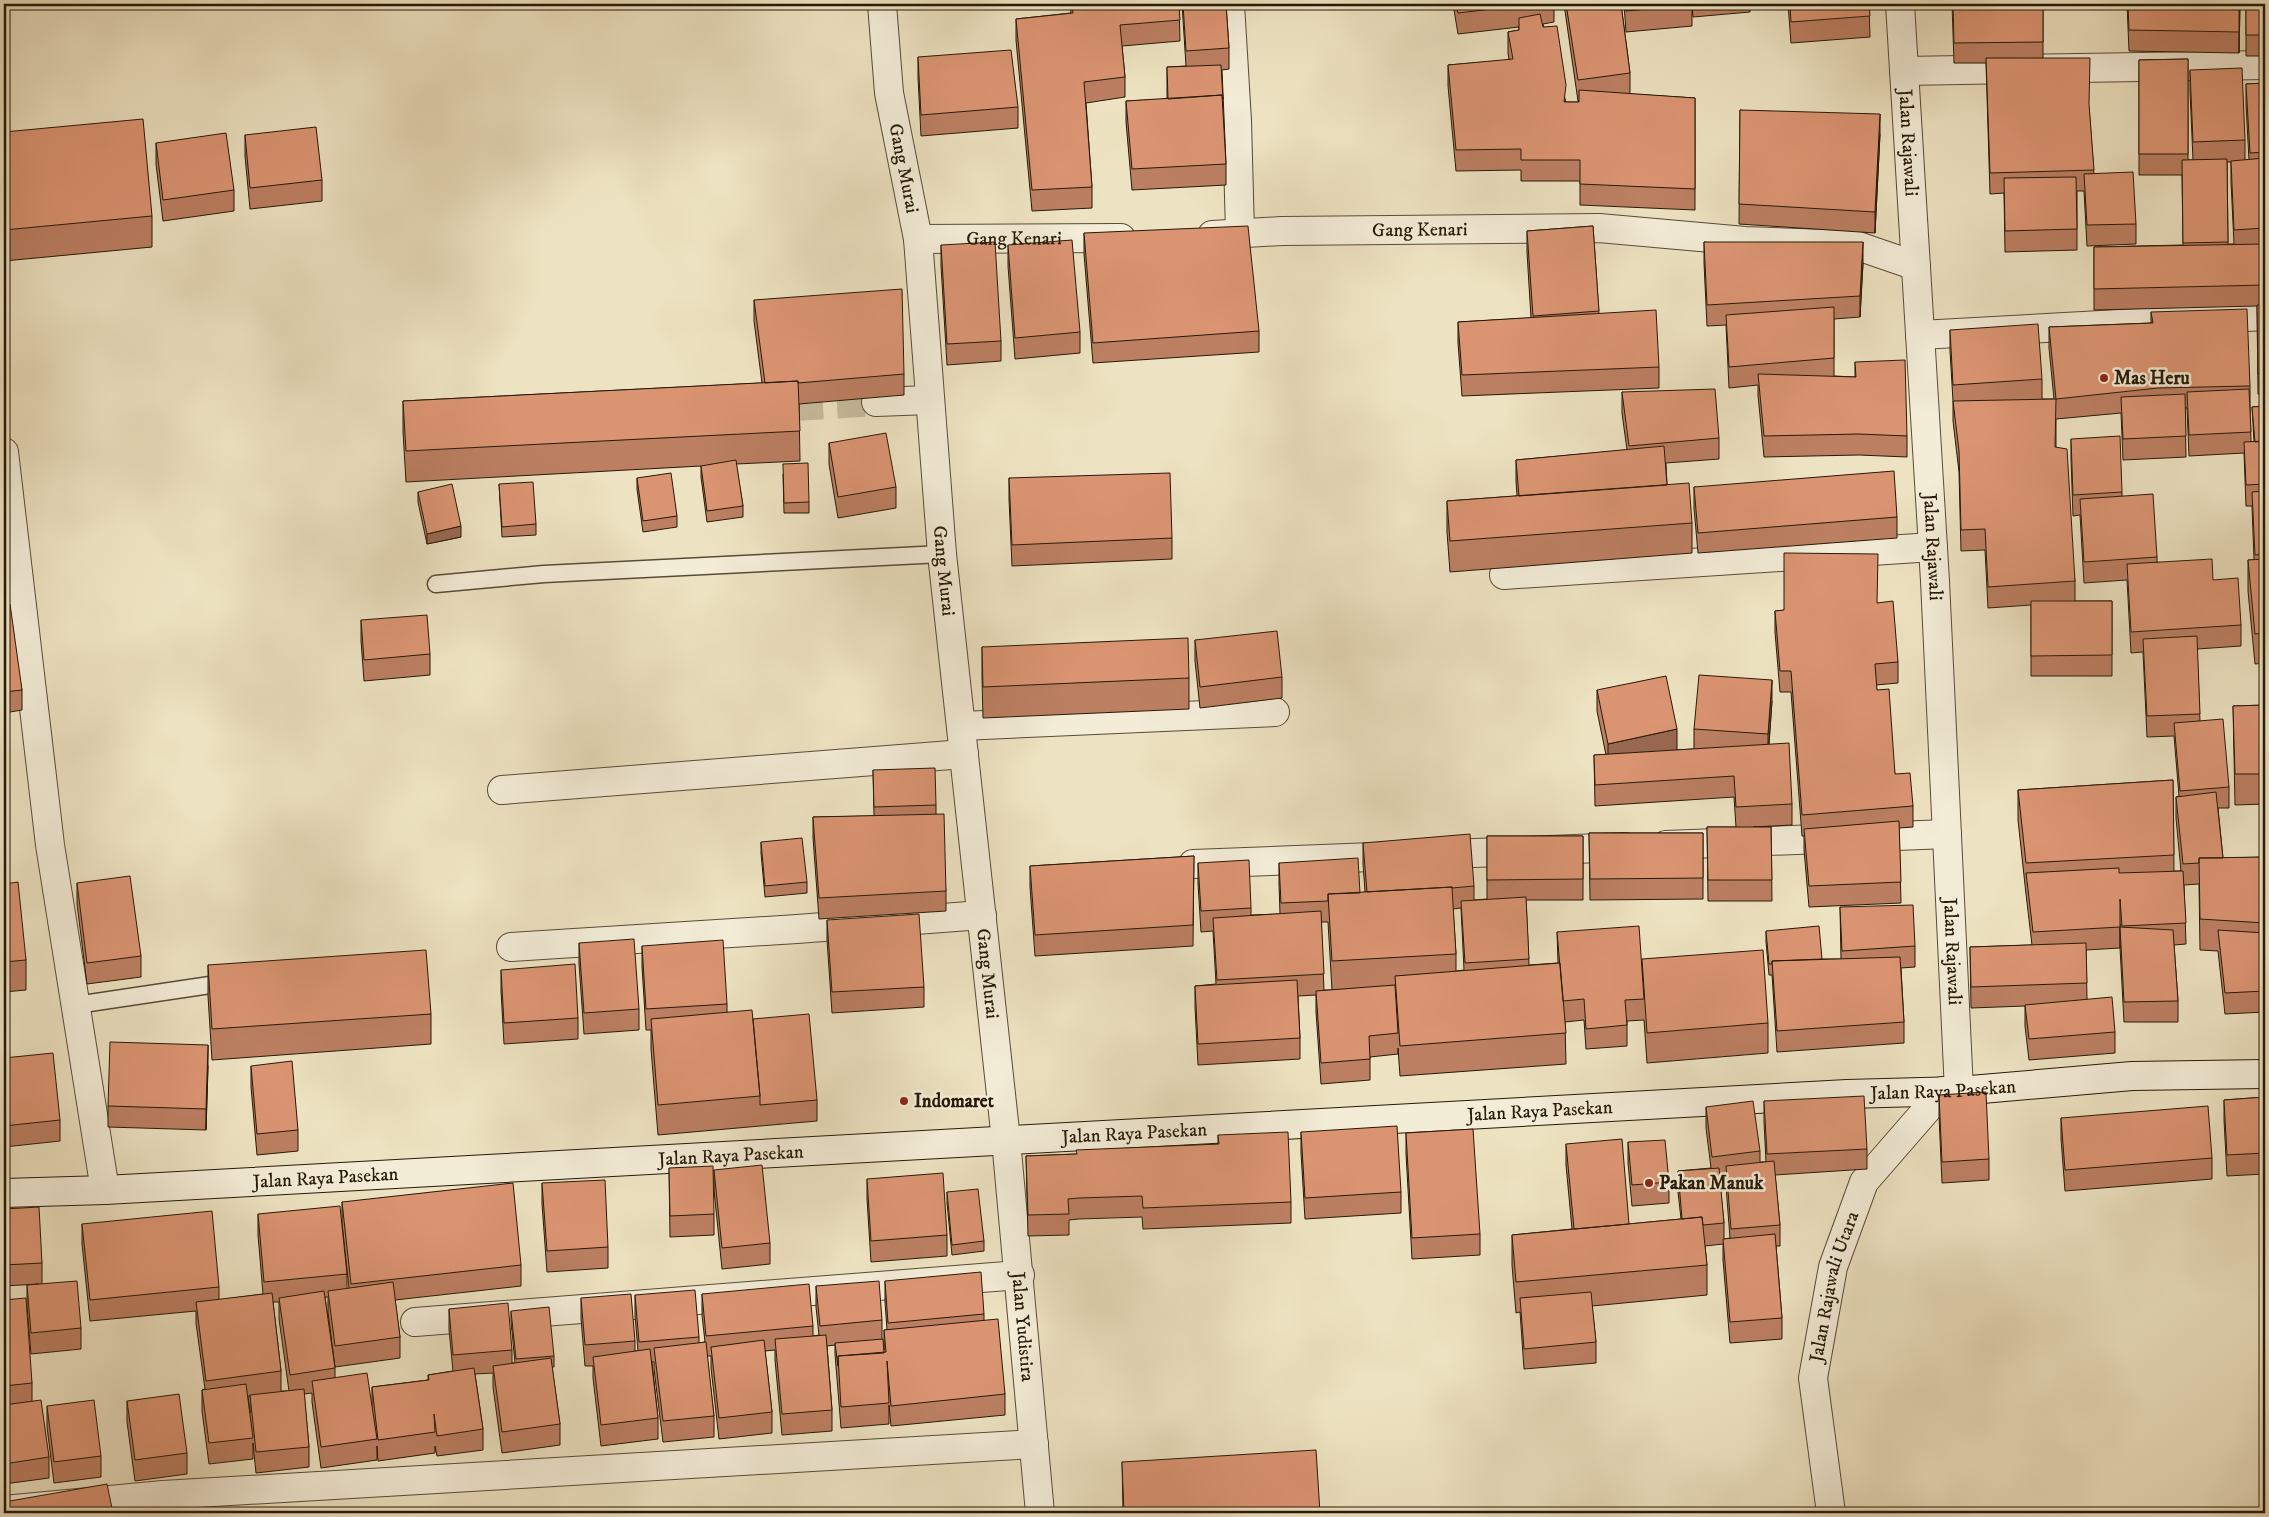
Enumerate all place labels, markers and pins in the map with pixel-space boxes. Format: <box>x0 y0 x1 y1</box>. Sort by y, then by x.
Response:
place label: Mas Heru <box>2114 367 2190 390</box>
marker: Mas Heru <box>2098 372 2110 384</box>
place label: Indomaret <box>914 1090 995 1113</box>
marker: Indomaret <box>898 1095 910 1107</box>
place label: Pakan Manuk <box>1659 1172 1764 1195</box>
marker: Pakan Manuk <box>1643 1177 1655 1189</box>

